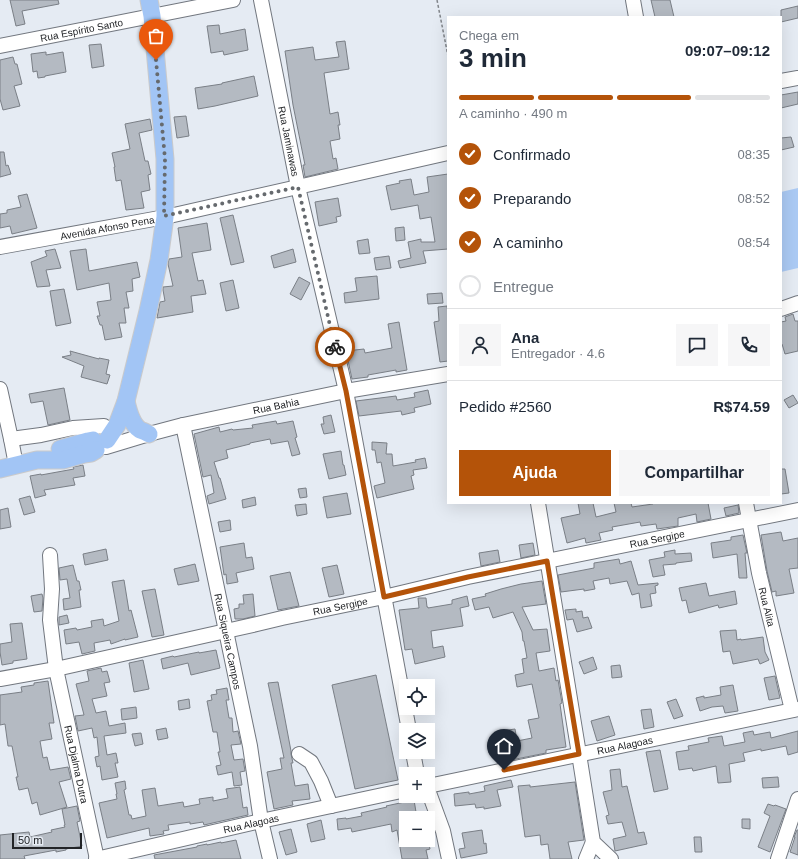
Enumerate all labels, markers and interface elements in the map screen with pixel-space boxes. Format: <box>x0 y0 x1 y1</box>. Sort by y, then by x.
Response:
street label: Rua Espírito Santo <box>39 17 124 44</box>
pin <box>139 19 173 60</box>
icon: bag <box>145 25 167 47</box>
text: Chega em <box>459 28 519 43</box>
text: 09:07–09:12 <box>685 42 770 59</box>
text: 3 min <box>459 43 527 73</box>
street label: Rua Jaminawas <box>276 105 301 177</box>
text: A caminho · 490 m <box>459 106 567 121</box>
icon: check <box>459 143 481 165</box>
text: Confirmado <box>493 146 571 163</box>
text: 08:35 <box>737 147 770 162</box>
icon: check <box>459 187 481 209</box>
text: Preparando <box>493 190 571 207</box>
text: 08:52 <box>737 191 770 206</box>
street label: Avenida Afonso Pena <box>59 214 156 242</box>
icon: check <box>459 231 481 253</box>
text: A caminho <box>493 234 563 251</box>
text: 08:54 <box>737 235 770 250</box>
text: Entregue <box>493 278 554 295</box>
button: person <box>459 324 501 366</box>
button: chat <box>676 324 718 366</box>
button: phone <box>728 324 770 366</box>
courier <box>315 327 355 367</box>
text: Ana <box>511 329 539 346</box>
icon: bike <box>324 336 346 358</box>
text: Entregador · 4.6 <box>511 346 605 361</box>
street label: Rua Bahia <box>252 396 300 416</box>
text: Pedido #2560 <box>459 398 552 415</box>
text: R$74.59 <box>713 398 770 415</box>
button: Ajuda <box>459 450 611 496</box>
button: Compartilhar <box>619 450 770 496</box>
street label: Rua Sergipe <box>629 528 686 550</box>
street label: Rua Alita <box>757 586 777 628</box>
street label: Rua Siqueira Campos <box>212 592 243 690</box>
street label: Rua Sergipe <box>312 595 369 618</box>
map controls <box>399 679 435 847</box>
button: locate <box>399 679 435 715</box>
button: layers <box>399 723 435 759</box>
street label: Rua Djalma Dutra <box>62 724 90 805</box>
pin <box>487 729 521 770</box>
street label: Rua Alagoas <box>596 734 654 757</box>
icon: home <box>493 735 515 757</box>
button: + <box>399 767 435 803</box>
button: − <box>399 811 435 847</box>
street label: Rua Alagoas <box>222 812 280 836</box>
scale bar <box>12 831 82 850</box>
text: 50 m <box>18 834 42 846</box>

